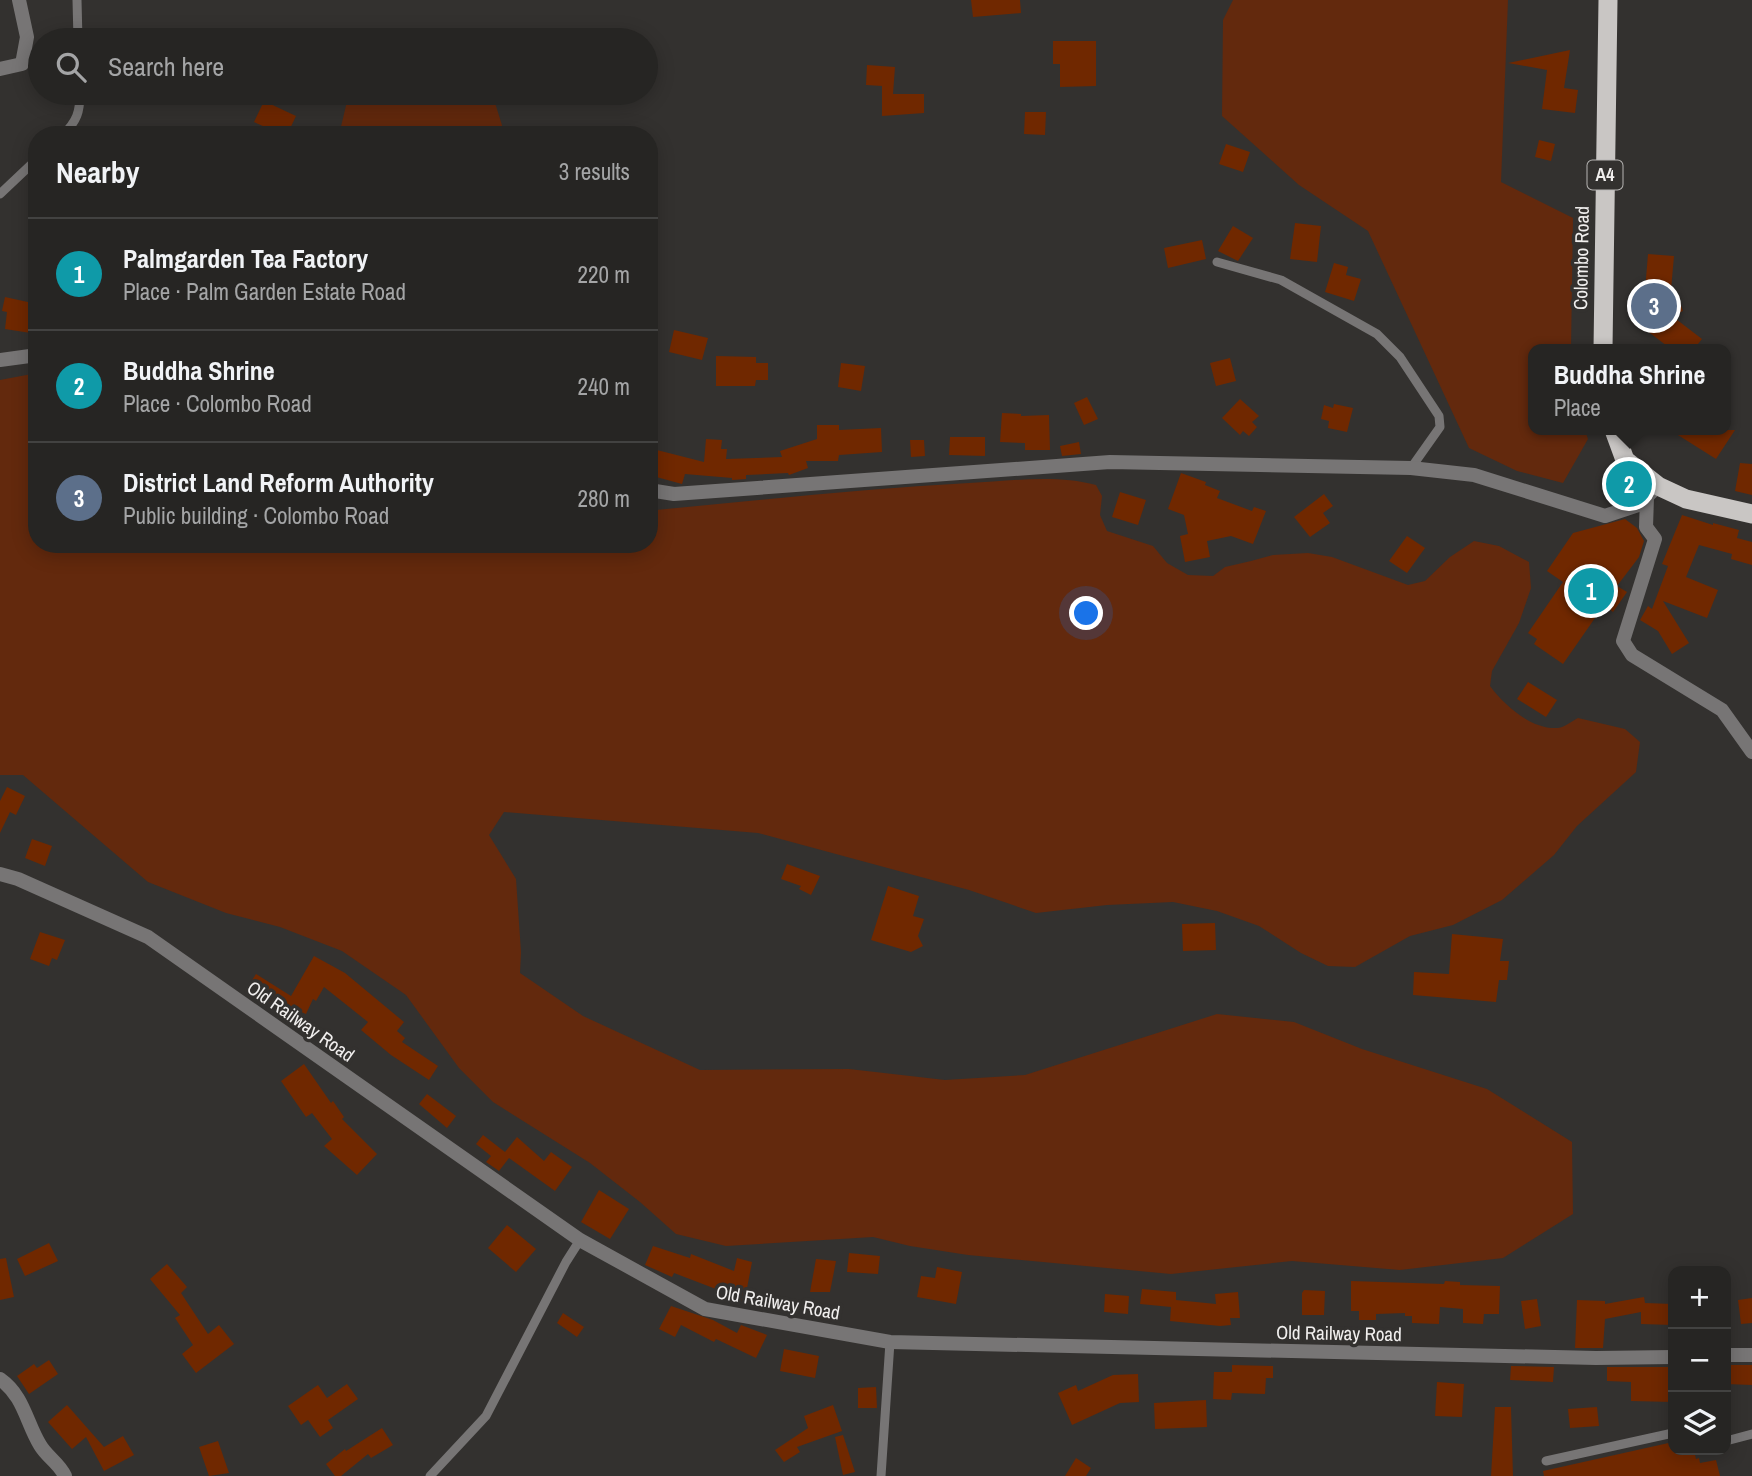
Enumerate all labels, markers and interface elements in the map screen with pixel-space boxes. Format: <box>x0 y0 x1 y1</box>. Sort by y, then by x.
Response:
search box <box>28 28 658 105</box>
icon: search <box>52 48 90 86</box>
text: Search here <box>108 49 224 84</box>
text: Nearby <box>56 152 139 192</box>
text: 3 results <box>559 156 630 187</box>
road number: A4 <box>1588 160 1622 190</box>
street label: Colombo Road <box>1567 206 1595 310</box>
text: Palmgarden Tea Factory <box>123 241 368 276</box>
text: 1 <box>74 259 84 290</box>
text: 220 m <box>578 259 630 290</box>
text: Place · Palm Garden Estate Road <box>123 276 406 307</box>
pin: 3 <box>1631 280 1677 332</box>
popup <box>1528 344 1731 435</box>
text: Buddha Shrine <box>123 353 275 388</box>
text: Buddha Shrine <box>1554 357 1705 392</box>
text: 2 <box>74 371 84 402</box>
text: 240 m <box>578 371 630 402</box>
text: Place · Colombo Road <box>123 388 312 419</box>
text: Place <box>1554 392 1601 423</box>
pin: 2 <box>1606 458 1652 510</box>
text: District Land Reform Authority <box>123 465 434 500</box>
text: 3 <box>74 483 84 514</box>
text: 280 m <box>578 483 630 514</box>
text: Public building · Colombo Road <box>123 500 389 531</box>
pin: 1 <box>1568 565 1614 617</box>
your location <box>1069 596 1103 630</box>
street label: Old Railway Road <box>242 974 360 1068</box>
map controls <box>1668 1266 1731 1455</box>
button: + <box>1668 1266 1731 1329</box>
street label: Old Railway Road <box>714 1278 842 1326</box>
street label: Old Railway Road <box>1276 1319 1402 1347</box>
button: − <box>1668 1329 1731 1392</box>
button: layers <box>1668 1392 1731 1455</box>

